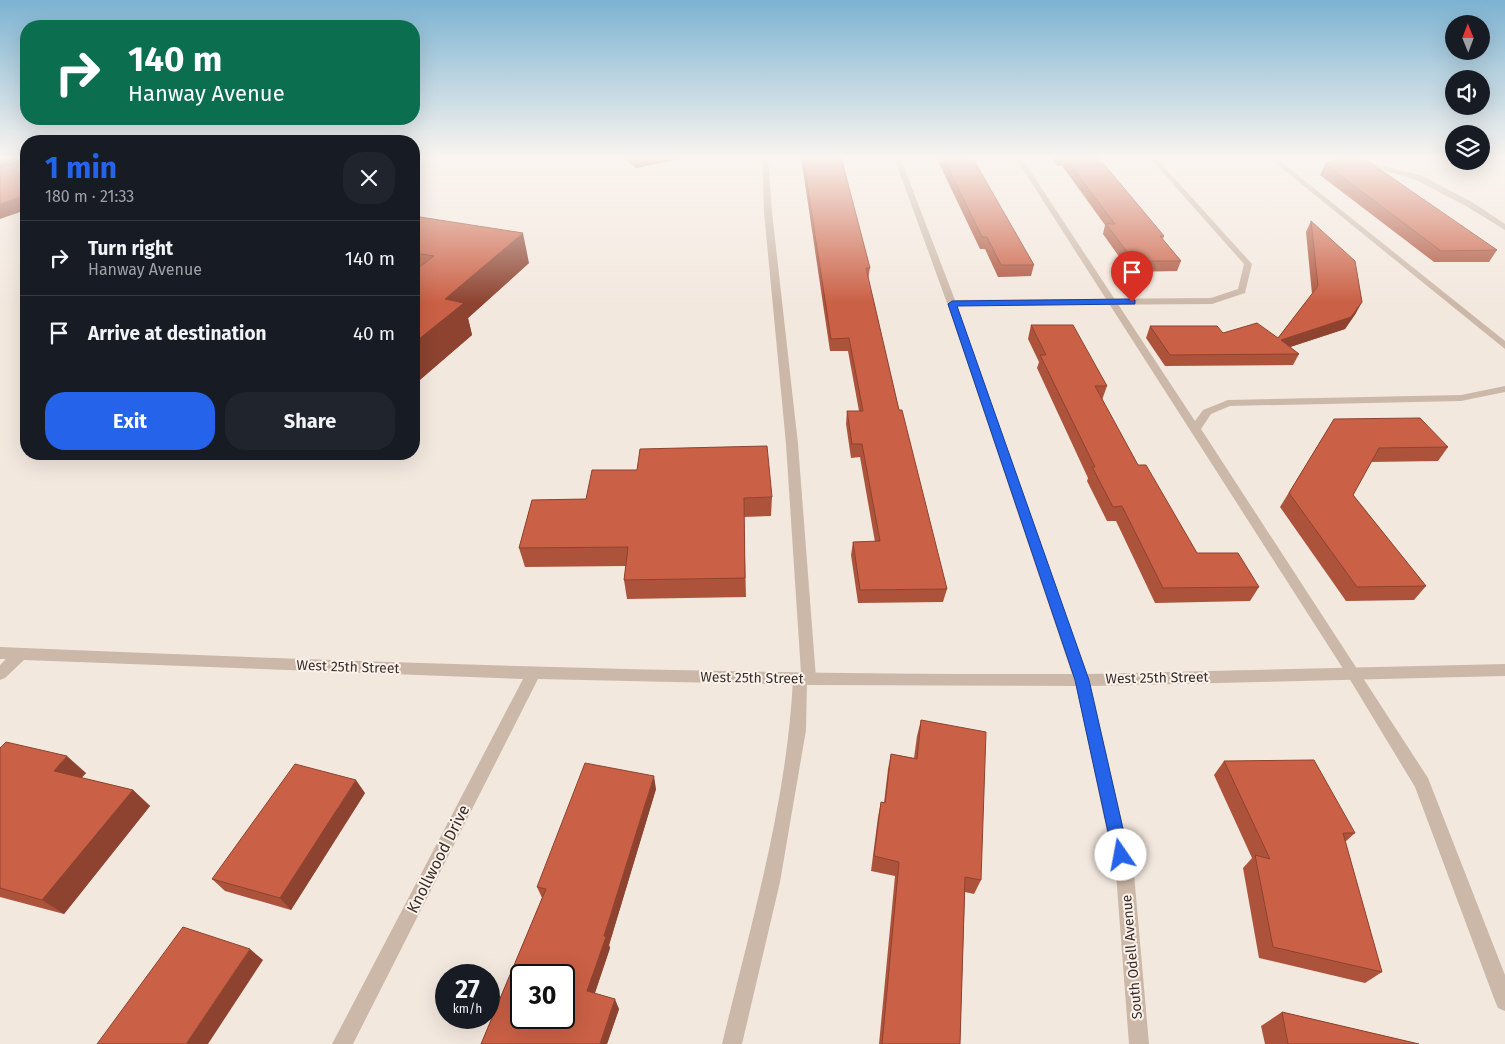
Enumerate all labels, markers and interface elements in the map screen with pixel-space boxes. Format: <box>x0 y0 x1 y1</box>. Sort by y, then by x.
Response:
north arrow <box>1445 15 1490 60</box>
map controls <box>1445 15 1490 170</box>
text: 140 m <box>128 38 222 80</box>
icon: right <box>45 40 110 105</box>
button: sound <box>1445 70 1490 115</box>
text: Hanway Avenue <box>128 80 285 107</box>
button: layers <box>1445 125 1490 170</box>
text: 1 min <box>45 150 117 186</box>
button: close <box>343 152 395 204</box>
text: 180 m · 21:33 <box>45 187 134 206</box>
text: Turn right <box>88 237 173 260</box>
icon: right <box>45 244 73 272</box>
text: 140 m <box>345 247 395 270</box>
pin <box>1111 251 1153 302</box>
icon: arrive <box>1118 258 1146 286</box>
text: Hanway Avenue <box>88 260 202 279</box>
icon: arrive <box>45 319 73 347</box>
text: Arrive at destination <box>88 322 267 345</box>
text: 40 m <box>353 322 395 345</box>
button: Exit <box>45 392 215 450</box>
button: Share <box>225 392 395 450</box>
street label: West 25th Street <box>296 657 401 677</box>
street label: West 25th Street <box>700 669 805 687</box>
street label: West 25th Street <box>1105 669 1210 687</box>
street label: Knollwood Drive <box>403 802 473 916</box>
position arrow <box>1094 828 1146 880</box>
street label: South Odell Avenue <box>1118 894 1146 1020</box>
speed limit sign: 30 <box>510 964 575 1029</box>
text: 27 <box>455 975 480 1005</box>
text: km/h <box>453 1002 482 1016</box>

